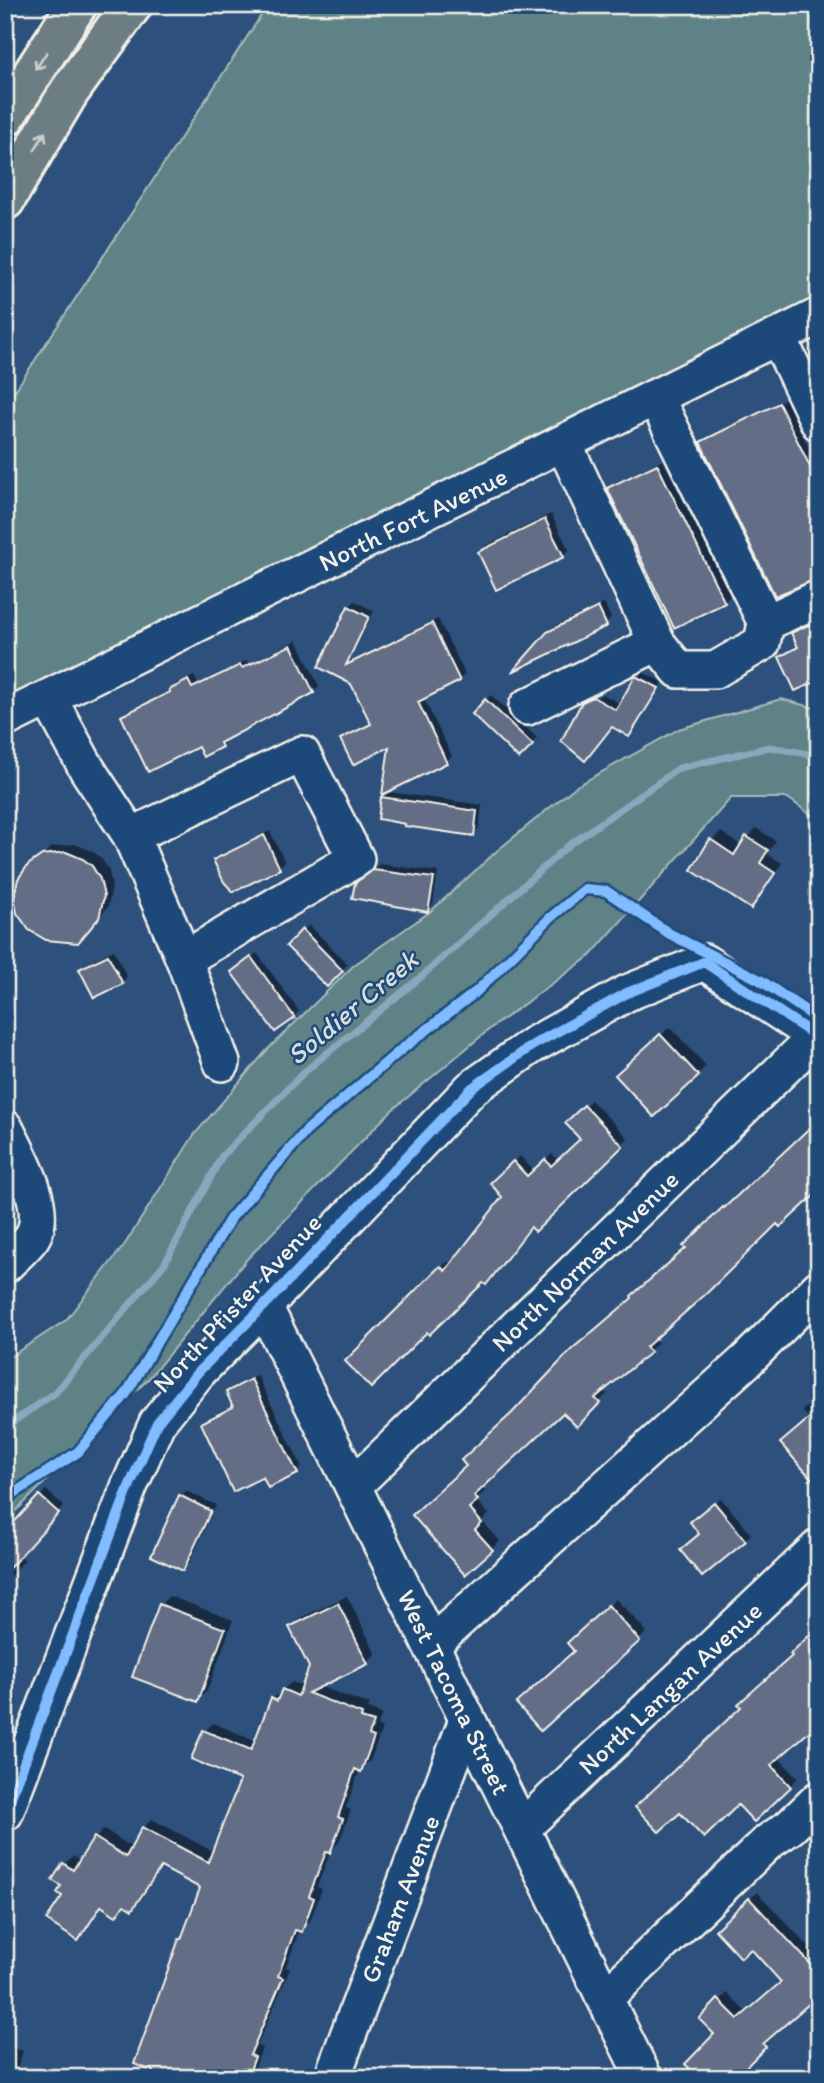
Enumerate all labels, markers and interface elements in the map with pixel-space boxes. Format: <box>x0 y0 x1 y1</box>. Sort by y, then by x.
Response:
one-way arrow <box>34 51 48 70</box>
one-way arrow <box>33 132 47 152</box>
street label: North Fort Avenue <box>314 460 512 578</box>
water label: Soldier Creek <box>279 941 426 1072</box>
street label: North Norman Avenue <box>485 1163 685 1359</box>
street label: North Pfister Avenue <box>146 1207 328 1399</box>
street label: West Tacoma Street <box>390 1584 518 1800</box>
street label: North Langan Avenue <box>571 1595 769 1781</box>
street label: Graham Avenue <box>353 1811 447 1987</box>

